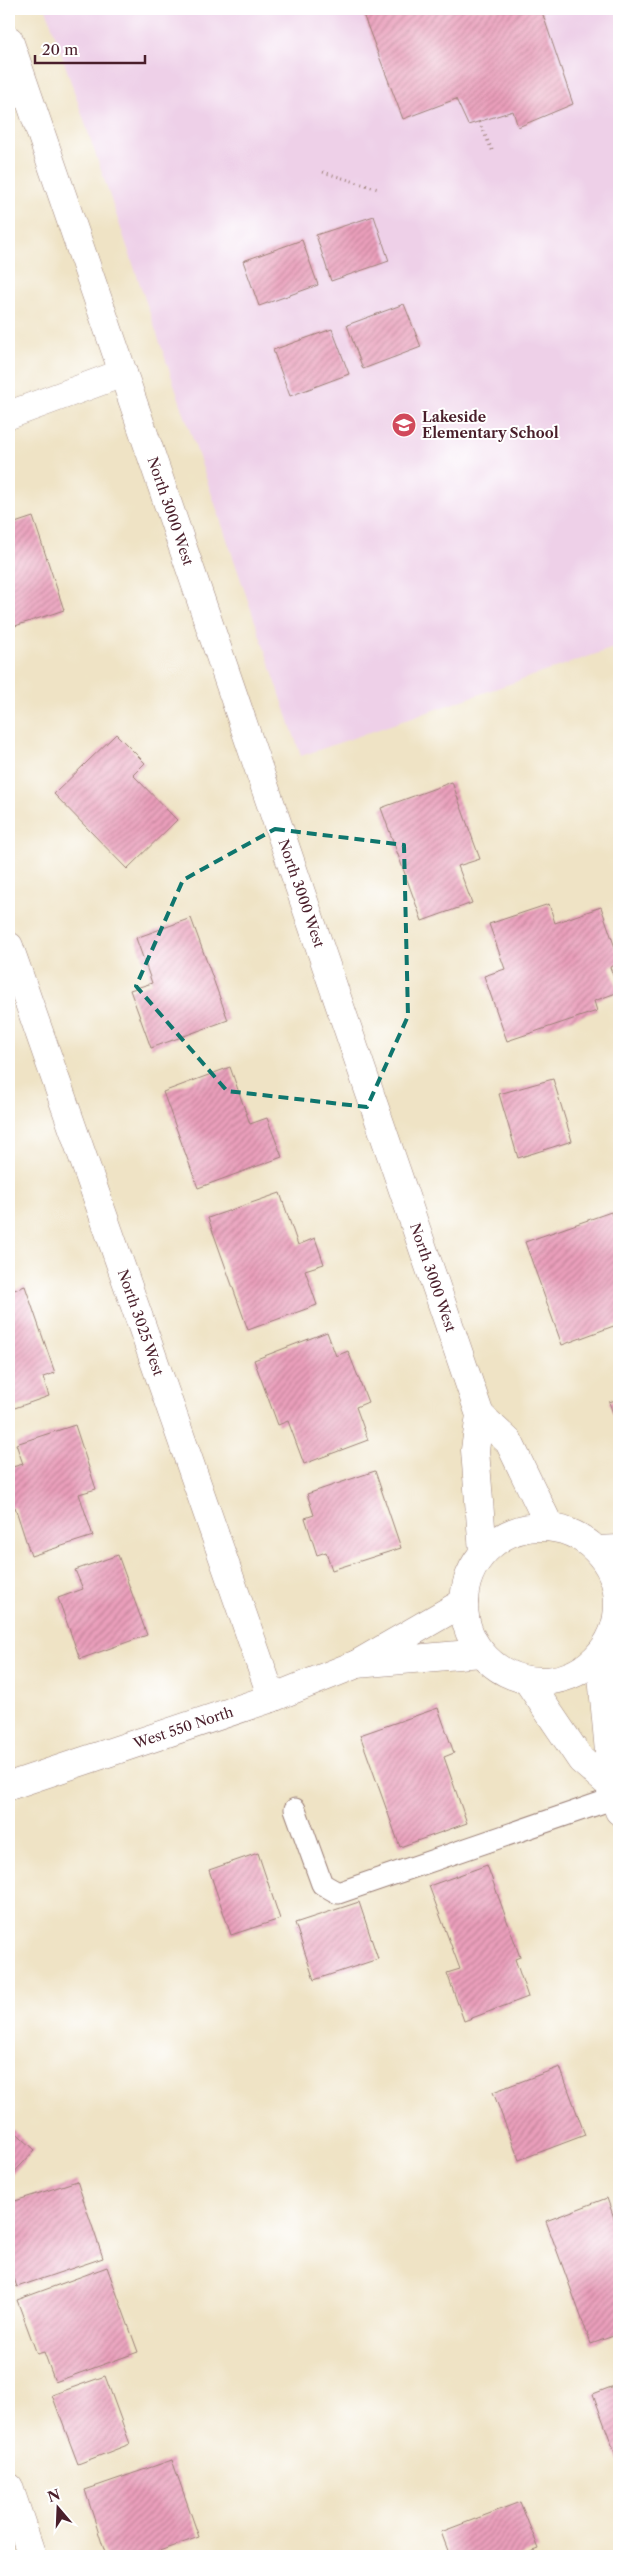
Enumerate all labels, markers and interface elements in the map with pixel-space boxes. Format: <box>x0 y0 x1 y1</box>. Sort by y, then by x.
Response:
scale bar <box>35 32 145 64</box>
text: 20 m <box>42 40 78 59</box>
place label: Lakeside Elementary School <box>422 408 559 442</box>
school or university icon: Lakeside Elementary School <box>391 412 417 438</box>
street label: North 3000 West <box>143 454 197 568</box>
street label: North 3000 West <box>274 837 328 950</box>
street label: North 3000 West <box>406 1221 460 1334</box>
street label: North 3025 West <box>114 1267 168 1378</box>
street label: West 550 North <box>130 1703 236 1753</box>
north arrow <box>32 2482 82 2532</box>
text: N <box>45 2485 62 2506</box>

